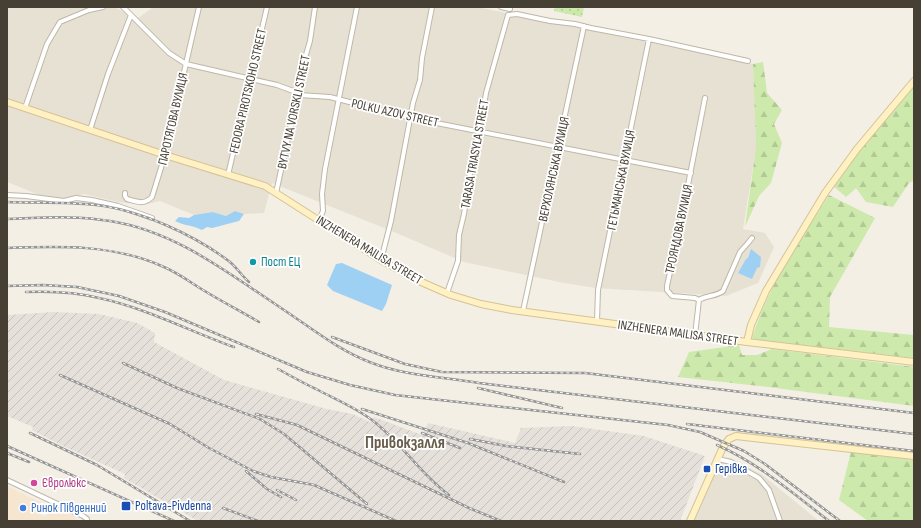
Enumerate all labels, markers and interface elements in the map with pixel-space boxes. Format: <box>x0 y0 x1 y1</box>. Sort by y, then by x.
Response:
street label: FEDORA PIROTSKOHO STREET <box>226 27 270 155</box>
street label: BYTVY NA VORSKLI STREET <box>274 54 314 170</box>
street label: ПАРОТЯГОВА ВУЛИЦЯ <box>155 71 191 167</box>
street label: POLKU AZOV STREET <box>350 95 440 131</box>
street label: TARASA TRIASYLA STREET <box>458 98 492 210</box>
street label: ВЕРХОЛЯНСЬКА ВУЛИЦЯ <box>535 115 573 223</box>
street label: ГЕТЬМАНСЬКА ВУЛИЦЯ <box>603 129 639 231</box>
street label: ТРОЯНДОВА ВУЛИЦЯ <box>662 183 696 275</box>
street label: INZHENERA MAILISA STREET <box>313 212 425 288</box>
place label: Пост ЕЦ <box>261 254 301 270</box>
marker: Пост ЕЦ <box>248 257 258 267</box>
street label: INZHENERA MAILISA STREET <box>617 317 739 349</box>
district label: Привокзалля <box>365 433 445 453</box>
place label: Герівка <box>715 461 747 477</box>
marker: Герівка <box>702 464 712 474</box>
place label: Євролюкс <box>42 475 86 491</box>
marker: Євролюкс <box>29 478 39 488</box>
place label: Poltava-Pivdenna <box>135 498 211 514</box>
place label: Ринок Південний <box>31 500 107 516</box>
marker: Poltava-Pivdenna <box>120 500 132 512</box>
marker: Ринок Південний <box>18 503 28 513</box>

